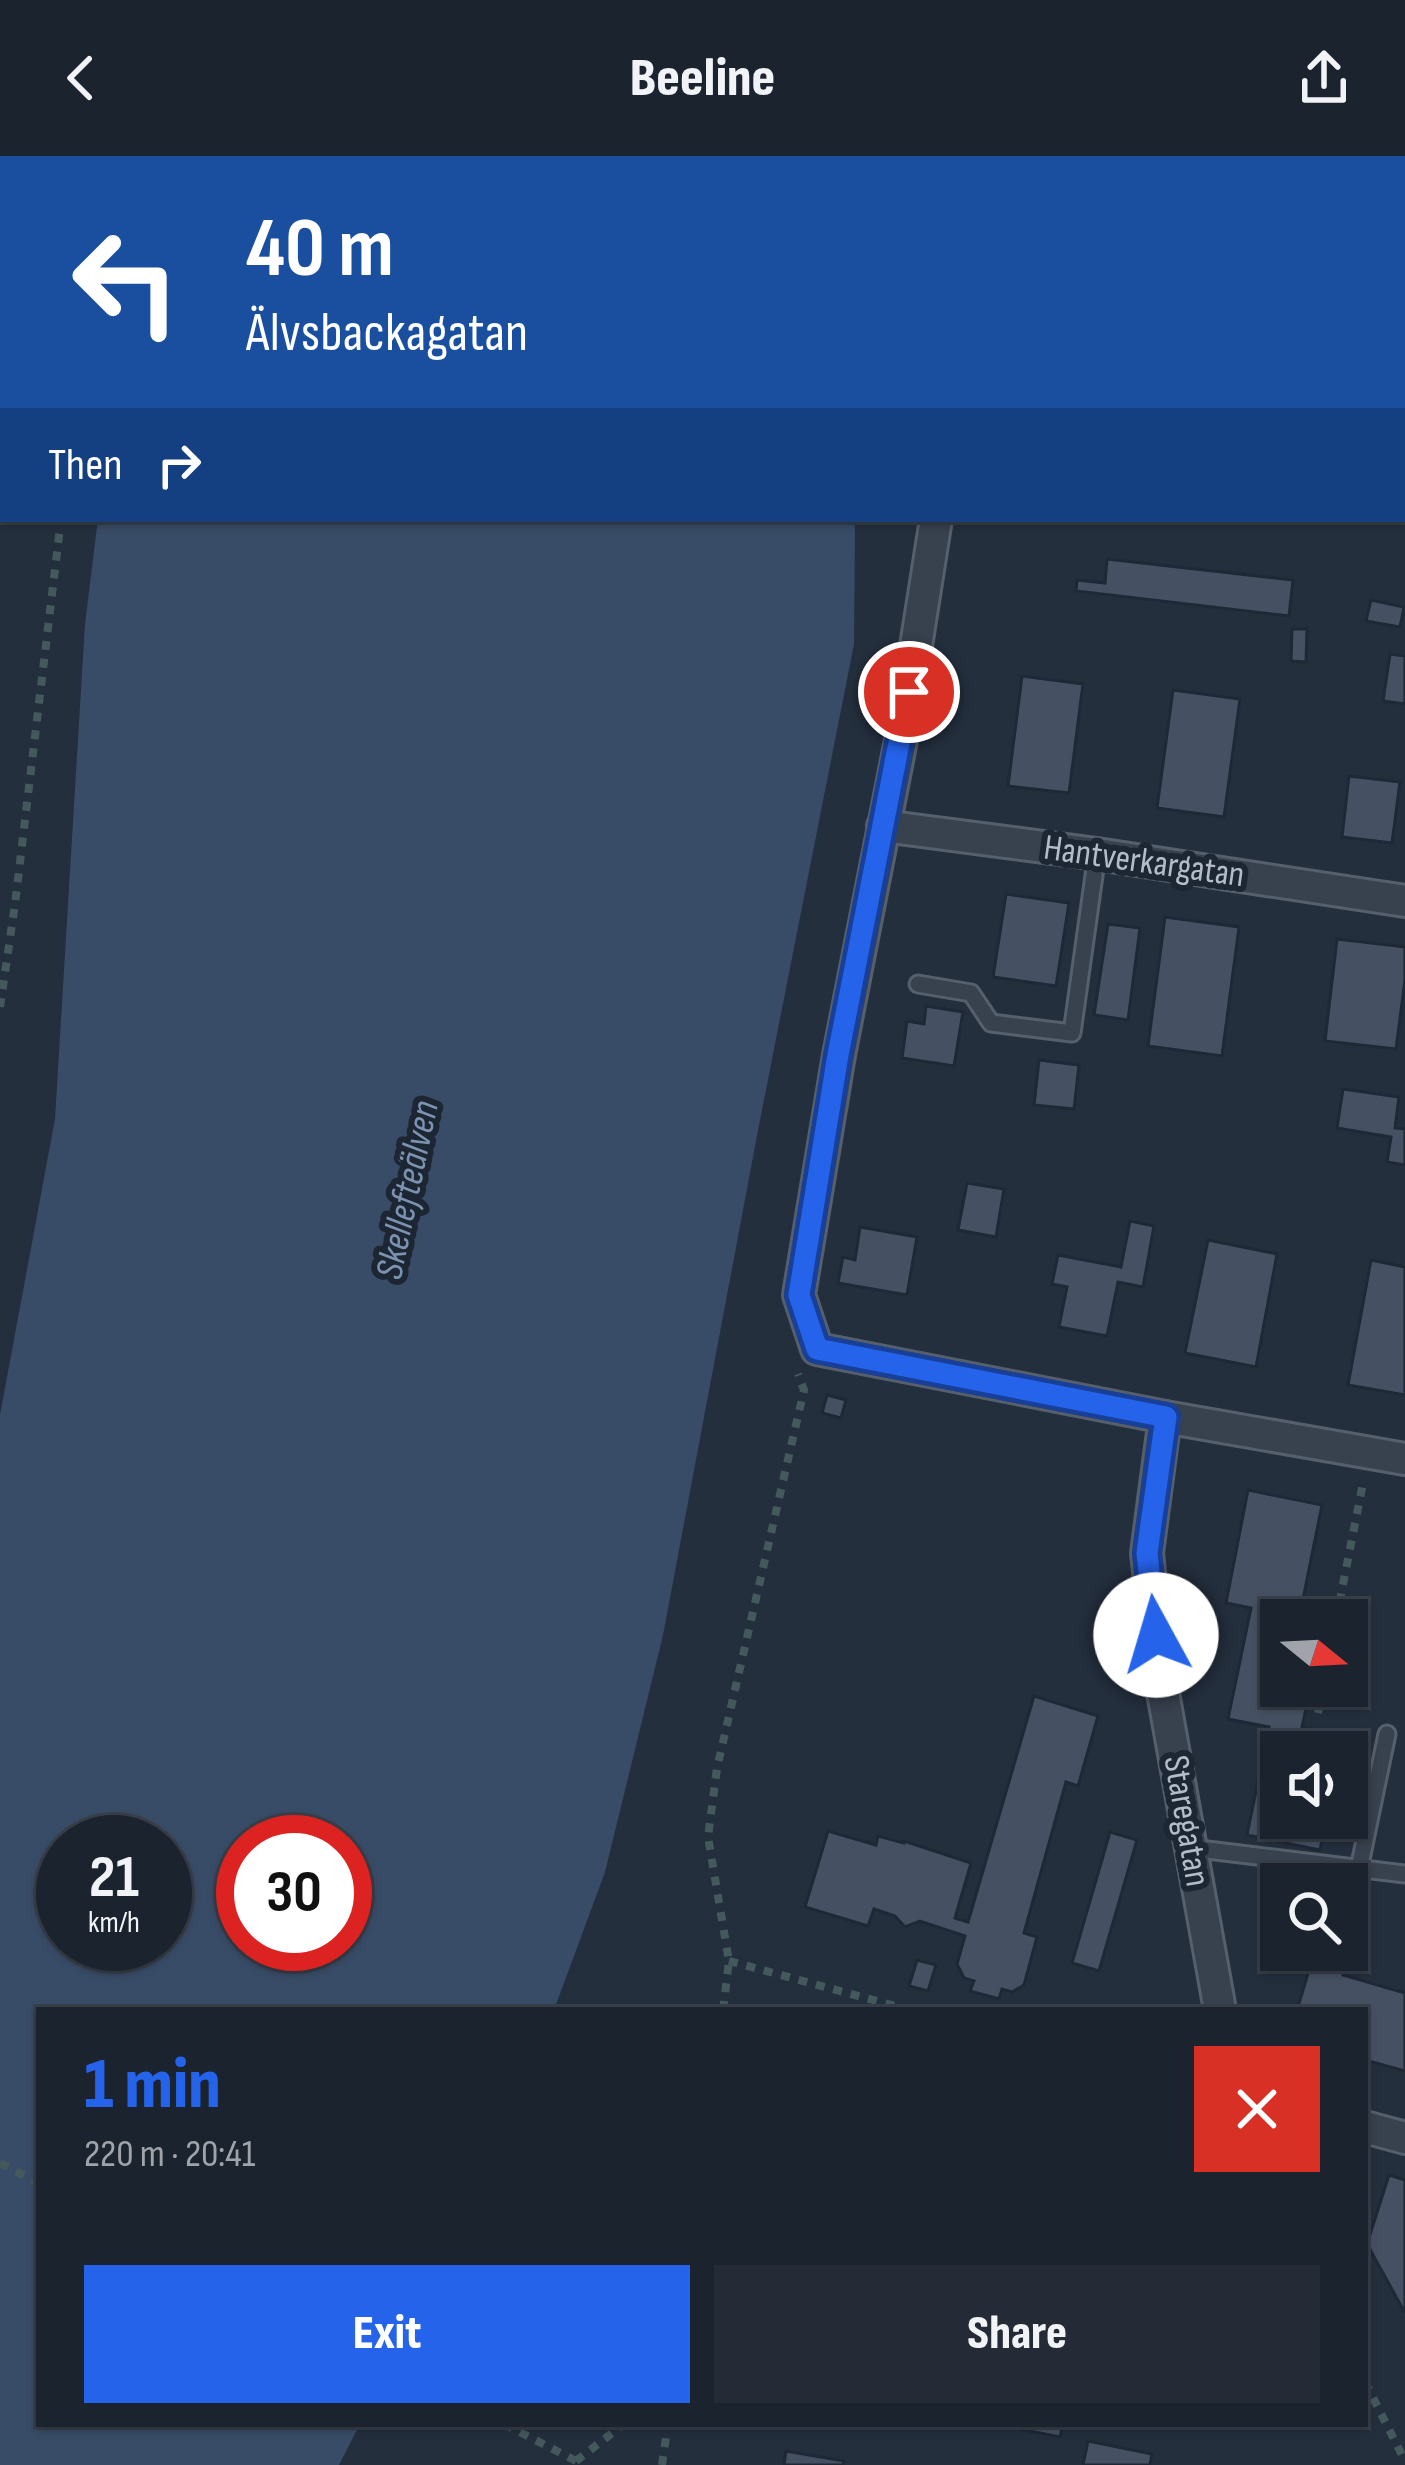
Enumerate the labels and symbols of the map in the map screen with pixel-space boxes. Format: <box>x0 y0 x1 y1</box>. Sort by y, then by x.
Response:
pin <box>858 641 960 743</box>
street label: Hantverkargatan <box>1041 827 1247 897</box>
water label: Skellefteälven <box>366 1096 450 1284</box>
position arrow <box>1093 1572 1219 1698</box>
north arrow <box>1260 1599 1368 1707</box>
street label: Staregatan <box>1153 1752 1219 1890</box>
speed limit sign: 30 <box>216 1815 372 1971</box>

